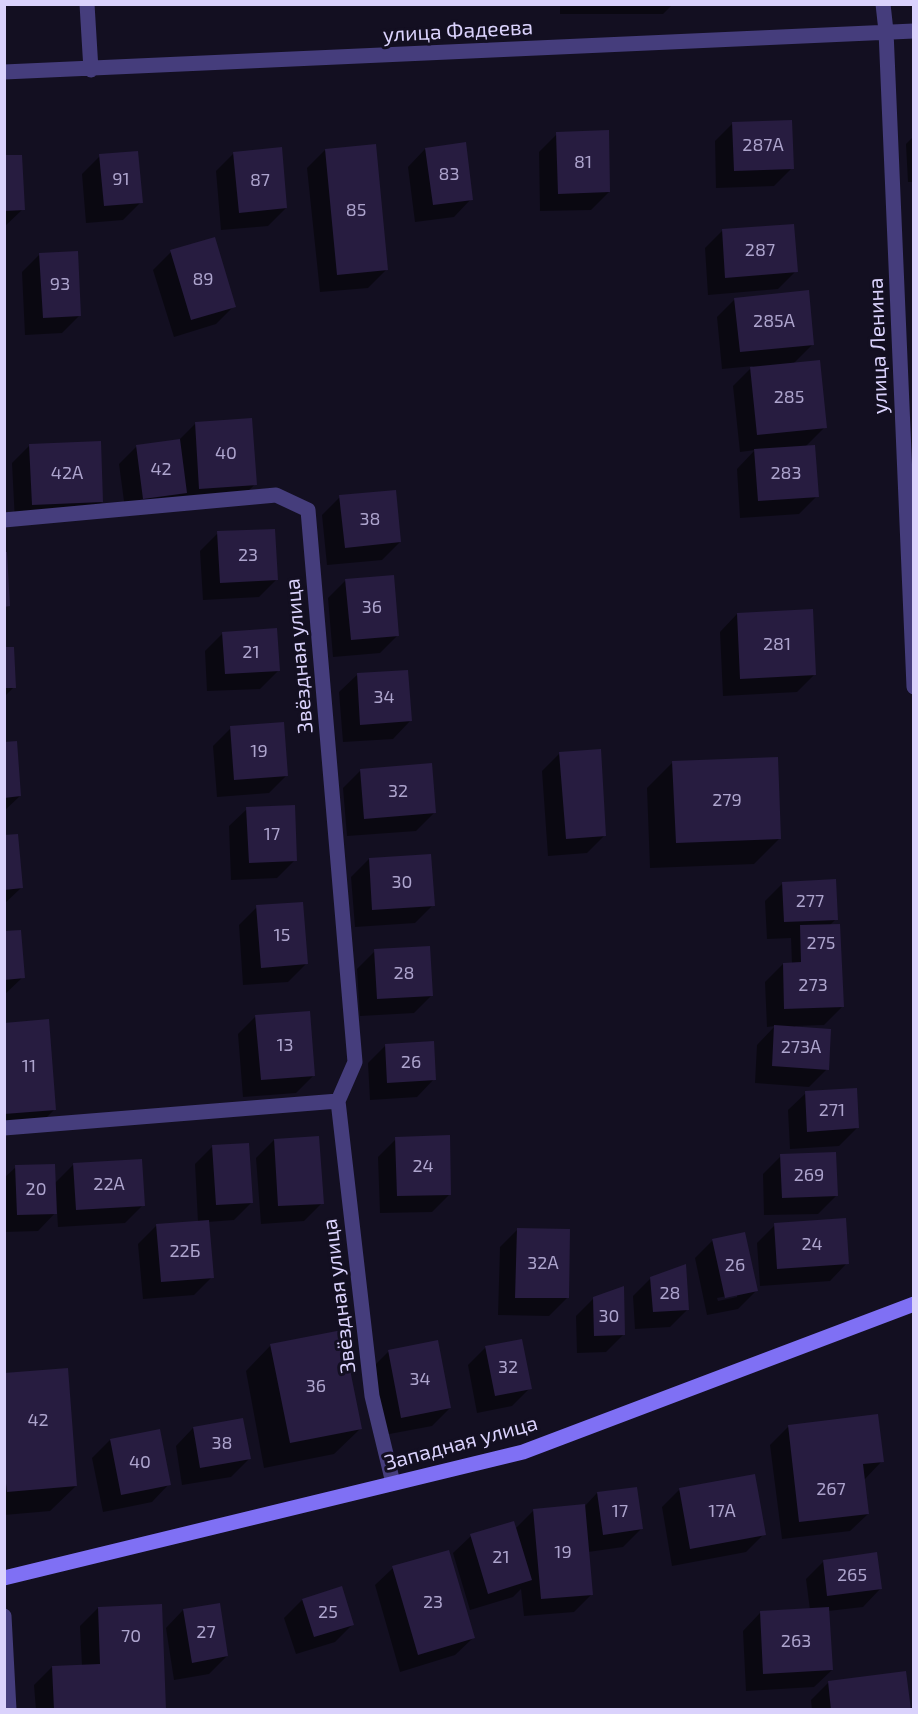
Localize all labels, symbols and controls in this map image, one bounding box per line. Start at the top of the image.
street label: улица Фадеева [382,14,534,48]
house number: 287А [742,134,784,156]
house number: 81 [574,151,592,173]
house number: 83 [439,163,459,185]
house number: 91 [112,168,130,190]
house number: 87 [250,169,270,191]
house number: 85 [346,199,366,221]
house number: 287 [745,239,775,261]
house number: 89 [192,268,214,290]
house number: 93 [50,273,70,295]
street label: улица Ленина [863,277,893,415]
house number: 285А [753,310,795,332]
house number: 285 [774,386,804,408]
house number: 40 [215,442,237,464]
house number: 42 [150,458,172,480]
house number: 42А [51,462,83,484]
house number: 283 [770,462,802,484]
house number: 38 [360,508,380,530]
house number: 23 [238,544,258,566]
street label: Звёздная улица [280,577,318,735]
house number: 36 [362,596,382,618]
house number: 281 [763,633,791,655]
house number: 21 [242,641,260,663]
house number: 34 [373,686,395,708]
house number: 19 [250,740,268,762]
house number: 32 [388,780,408,802]
house number: 279 [712,789,742,811]
house number: 17 [264,823,280,845]
house number: 30 [392,871,412,893]
house number: 277 [796,890,824,912]
house number: 15 [274,924,290,946]
house number: 275 [807,932,835,954]
house number: 28 [393,962,415,984]
house number: 273 [798,974,828,996]
house number: 13 [276,1034,294,1056]
house number: 273А [781,1036,821,1058]
house number: 26 [401,1051,421,1073]
house number: 11 [22,1055,36,1077]
house number: 271 [819,1099,845,1121]
house number: 24 [412,1155,434,1177]
house number: 269 [794,1164,824,1186]
house number: 22А [93,1173,125,1195]
house number: 20 [26,1178,46,1200]
street label: Звёздная улица [317,1217,361,1375]
house number: 24 [801,1233,823,1255]
house number: 22Б [169,1240,201,1262]
house number: 32А [527,1252,559,1274]
house number: 26 [725,1254,745,1276]
house number: 28 [659,1282,681,1304]
house number: 30 [599,1305,619,1327]
house number: 32 [498,1356,518,1378]
house number: 34 [409,1368,431,1390]
house number: 36 [306,1375,326,1397]
house number: 42 [27,1409,49,1431]
street label: Западная улица [382,1410,540,1476]
house number: 38 [212,1432,232,1454]
house number: 40 [129,1451,151,1473]
house number: 267 [816,1478,846,1500]
house number: 17 [612,1500,628,1522]
house number: 17А [708,1500,736,1522]
house number: 19 [554,1541,572,1563]
house number: 21 [492,1546,510,1568]
house number: 265 [837,1564,867,1586]
house number: 23 [423,1591,443,1613]
house number: 25 [318,1601,338,1623]
house number: 27 [196,1621,216,1643]
house number: 70 [121,1625,141,1647]
house number: 263 [781,1630,811,1652]

